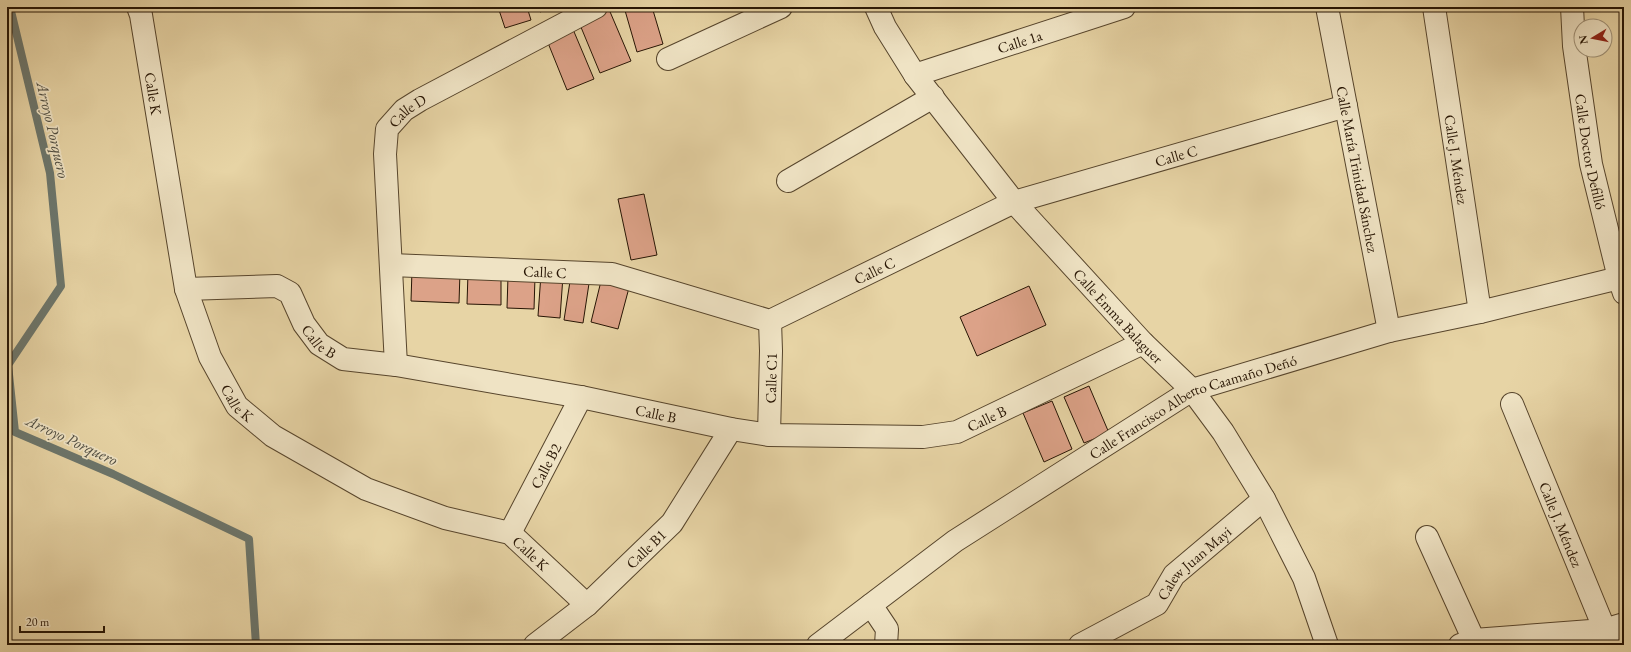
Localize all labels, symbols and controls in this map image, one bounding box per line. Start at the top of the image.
north arrow [1573,18,1613,58]
street label: Calle 1a [995,25,1044,57]
text: N [1575,34,1591,45]
street label: Calle K [141,71,167,117]
water label: Arroyo Porquero [31,79,74,181]
street label: Calle María Trinidad Sánchez [1333,84,1383,254]
street label: Calle D [384,89,430,131]
street label: Calle Doctor Defilló [1571,92,1611,211]
street label: Calle J. Méndez [1441,113,1473,206]
street label: Calle C [1152,140,1199,170]
street label: Calle C [851,252,898,288]
street label: Calle C [523,261,567,282]
street label: Calle Emma Balaguer [1070,264,1168,367]
street label: Calle B [298,320,340,362]
street label: Calle Francisco Alberto Caamaño Deñó [1085,350,1299,463]
street label: Calle C1 [760,352,780,404]
street label: Calle K [217,381,258,426]
street label: Calle B [634,399,679,427]
street label: Calle B [964,400,1009,435]
water label: Arroyo Porquero [22,409,121,471]
street label: Calle B2 [525,439,565,492]
street label: Calle J. Méndez [1535,479,1587,570]
street label: Calew Juan Mayi [1152,521,1235,603]
street label: Calle B1 [621,525,670,572]
street label: Calle K [509,531,554,575]
scale bar [20,608,104,634]
text: 20 m [26,614,50,630]

